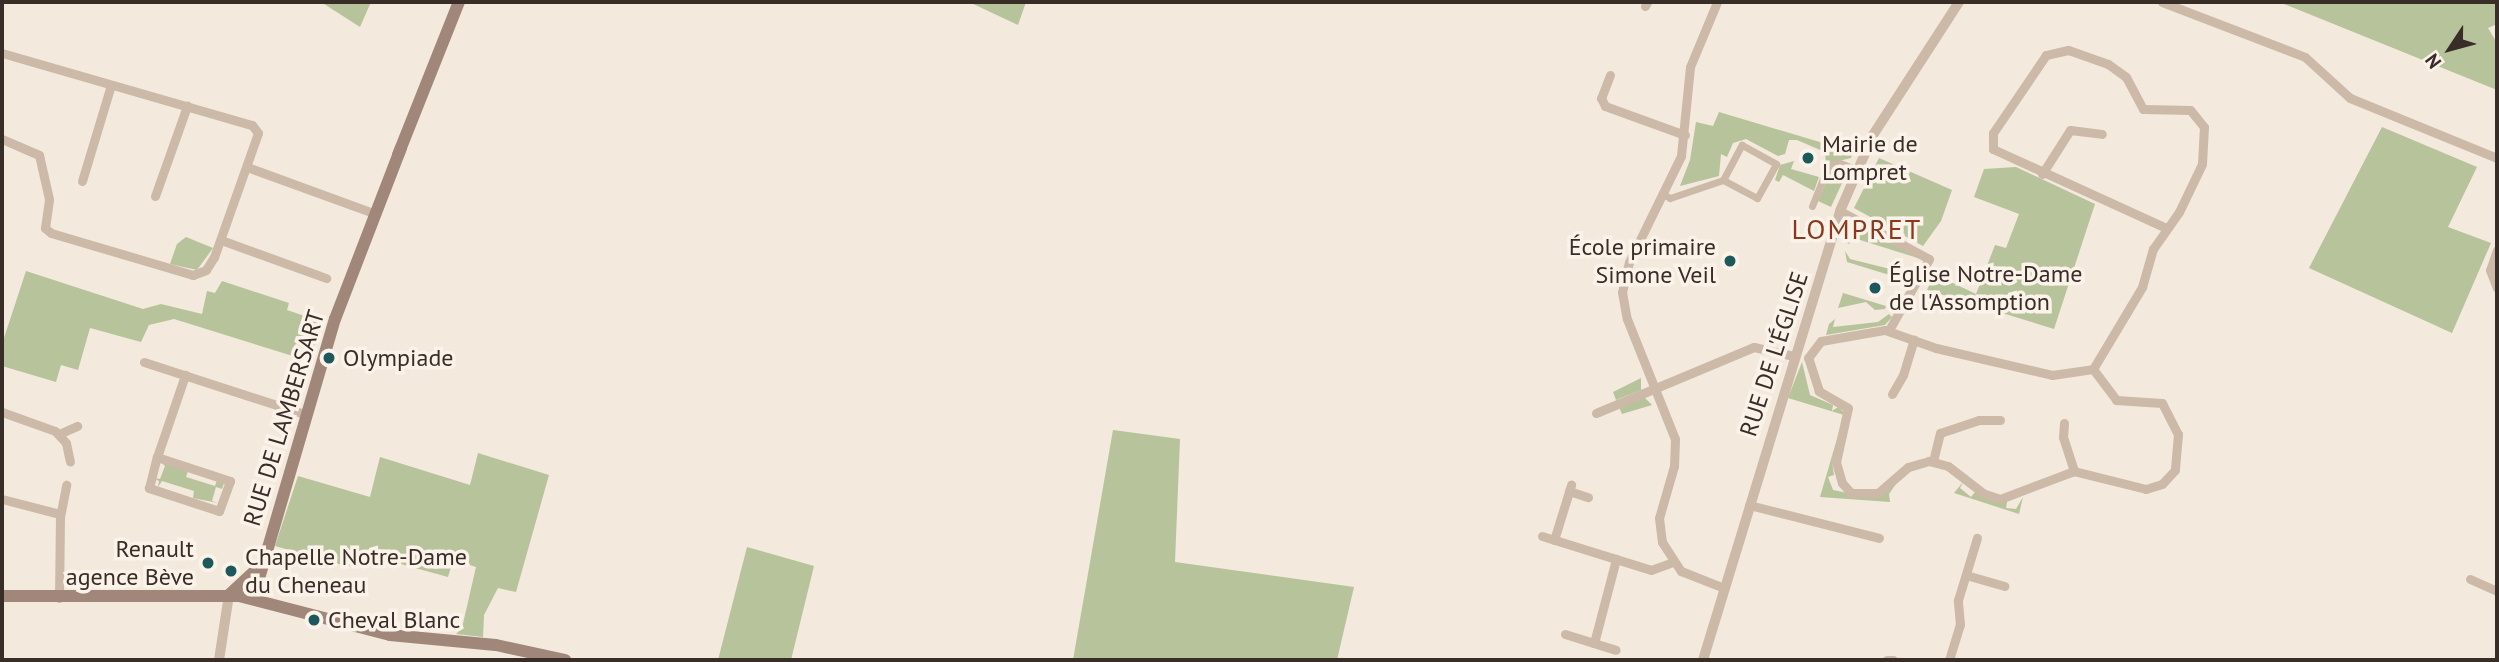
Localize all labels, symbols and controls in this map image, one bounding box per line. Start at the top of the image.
north arrow [2415,14,2485,84]
text: N [2420,49,2446,73]
place label: Mairie de Lompret [1822,130,1918,186]
marker: Mairie de Lompret [1800,150,1816,166]
district label: LOMPRET [1792,212,1922,246]
place label: École primaire Simone Veil [1569,233,1716,289]
marker: École primaire Simone Veil [1722,253,1738,269]
place label: Église Notre-Dame de l'Assomption [1889,260,2082,316]
street label: RUE DE L'ÉGLISE [1734,268,1814,440]
marker: Église Notre-Dame de l'Assomption [1867,280,1883,296]
street label: RUE DE LAMBERSART [238,307,330,529]
place label: Olympiade [343,344,454,372]
marker: Olympiade [321,350,337,366]
place label: Renault agence Bève [66,535,194,591]
place label: Chapelle Notre-Dame du Cheneau [245,543,467,599]
marker: Renault agence Bève [200,555,216,571]
marker: Chapelle Notre-Dame du Cheneau [223,563,239,579]
place label: Cheval Blanc [328,606,460,634]
marker: Cheval Blanc [306,612,322,628]

